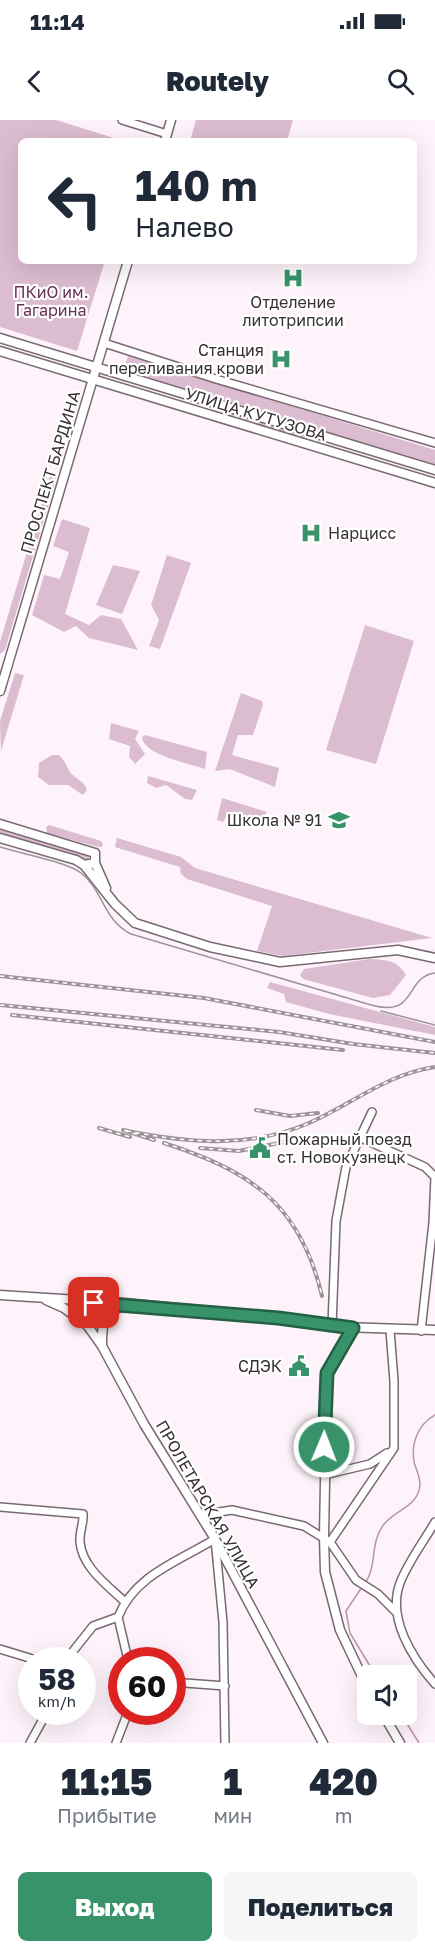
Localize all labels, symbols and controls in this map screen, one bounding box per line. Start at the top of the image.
text: 11:14 [30,8,85,35]
icon: back [18,65,51,98]
text: Routely [166,65,269,97]
icon: search [384,65,417,98]
text: 140 m [135,160,257,210]
icon: left [36,162,114,240]
text: Налево [135,211,234,243]
hospital icon: Отделение литотрипсии [281,266,305,290]
park label: ПКиО им. Гагарина [14,282,88,320]
place label: Отделение литотрипсии [242,292,344,330]
place label: Станция переливания крови [109,340,264,378]
hospital icon: Станция переливания крови [269,347,293,371]
street label: УЛИЦА КУТУЗОВА [183,383,329,445]
street label: ПРОСПЕКТ БАРДИНА [16,388,84,556]
hospital icon: Нарцисс [299,521,323,545]
place label: Нарцисс [328,523,396,543]
school or university icon: Школа № 91 [327,808,351,832]
place label: Школа № 91 [227,810,322,830]
place label: Пожарный поезд ст. Новокузнецк [277,1129,412,1167]
public building icon: Пожарный поезд ст. Новокузнецк [248,1136,272,1160]
pin [68,1277,119,1328]
icon: arrive [77,1286,110,1319]
public building icon: СДЭК [287,1354,311,1378]
place label: СДЭК [238,1356,282,1376]
position arrow [292,1415,356,1479]
street label: ПРОЛЕТАРСКАЯ УЛИЦА [152,1417,264,1592]
speed limit sign: 60 [108,1647,186,1725]
text: 58 [38,1661,76,1697]
map controls [357,1665,417,1725]
button: sound [357,1665,417,1725]
text: km/h [38,1692,76,1710]
text: 11:15 [61,1760,153,1803]
text: 1 [223,1760,242,1803]
text: 420 [309,1760,378,1803]
text: Прибытие [57,1803,157,1827]
text: мин [213,1803,252,1827]
text: m [335,1803,352,1827]
button: Выход [18,1872,212,1941]
button: Поделиться [224,1872,417,1941]

